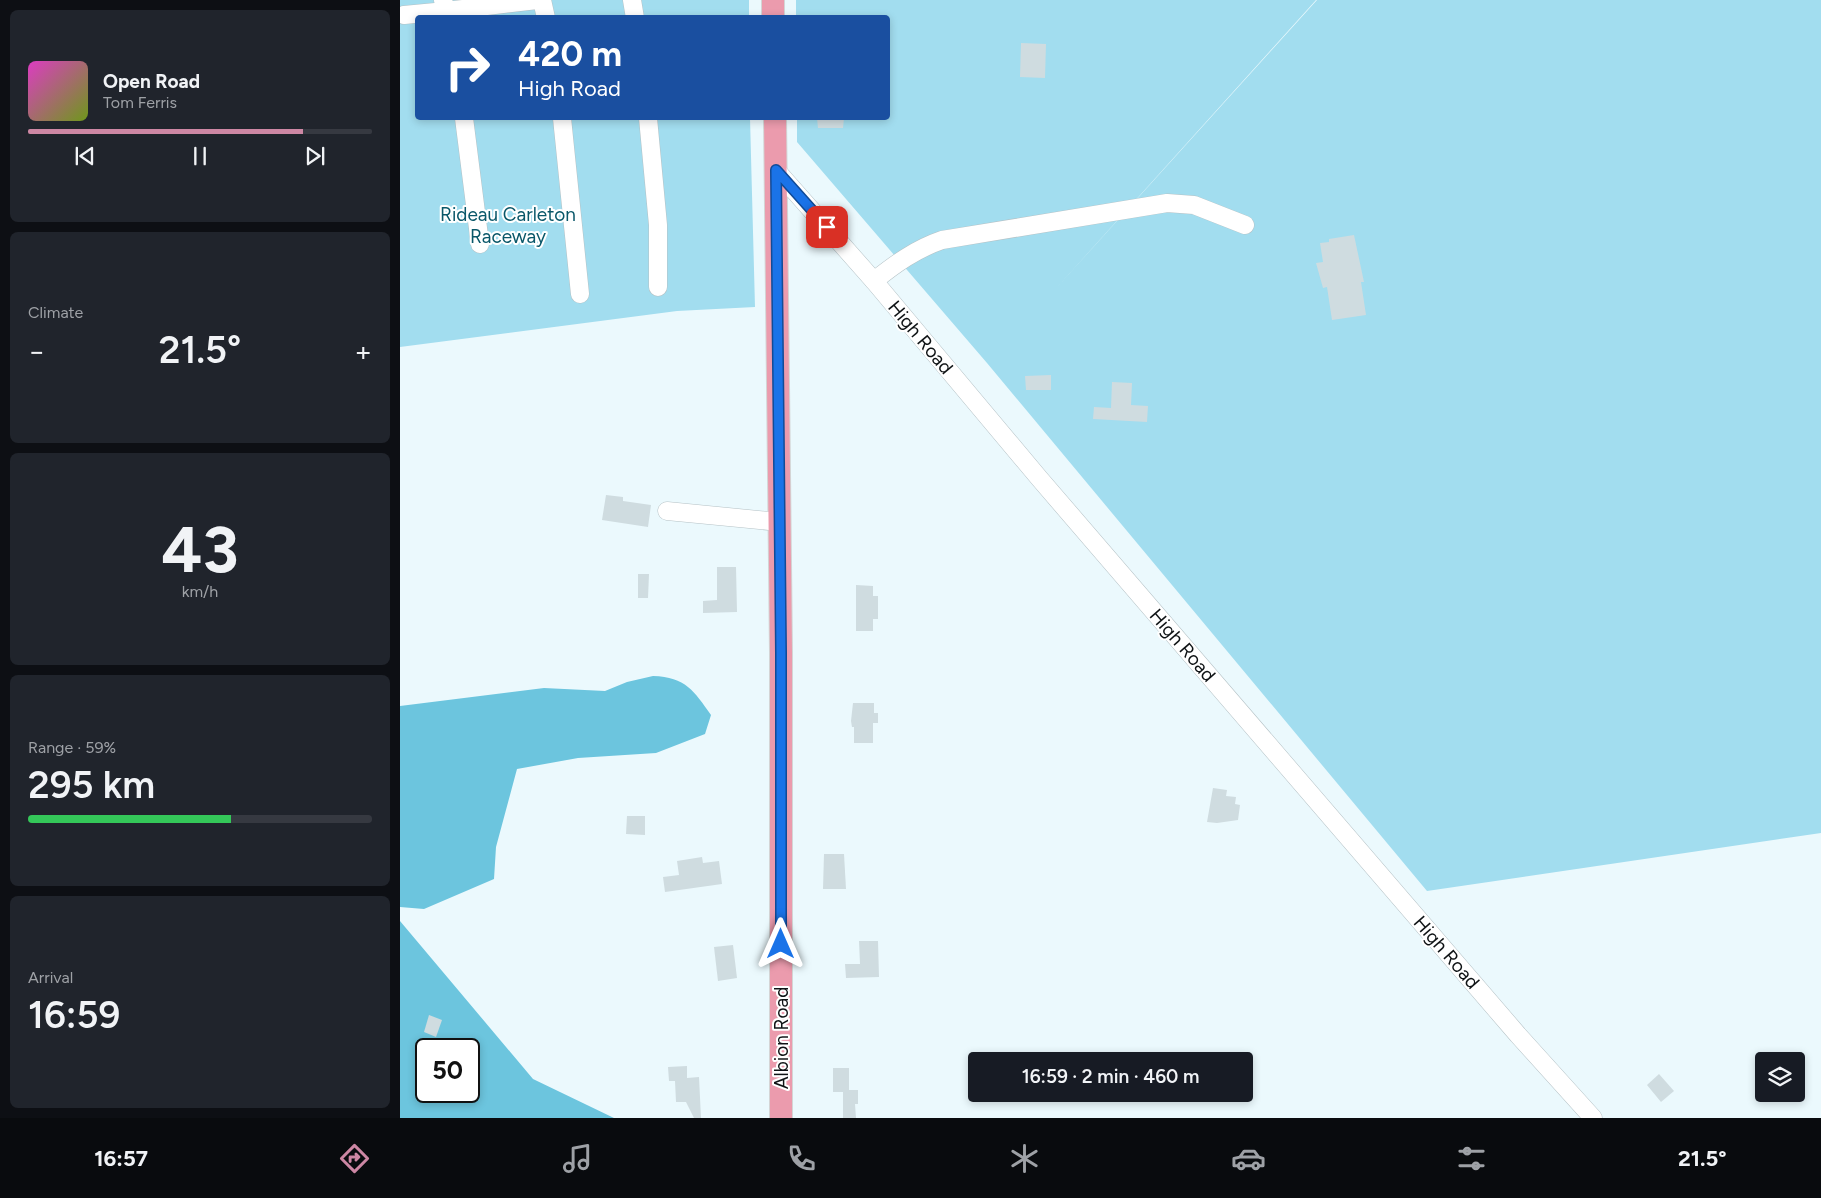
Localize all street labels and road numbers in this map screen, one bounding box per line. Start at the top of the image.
street label: High Road [883,296,958,379]
street label: High Road [1145,604,1220,686]
street label: High Road [1409,911,1484,993]
street label: Albion Road [770,987,793,1089]

